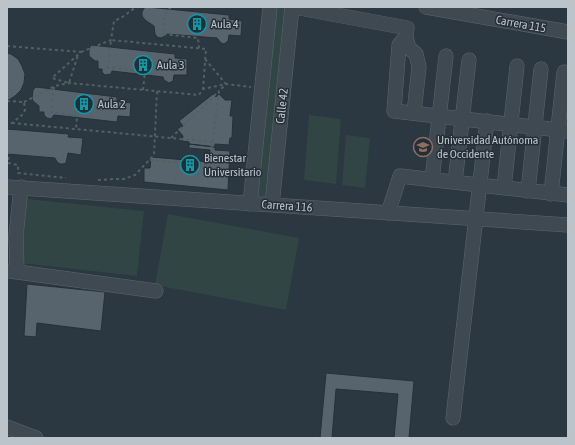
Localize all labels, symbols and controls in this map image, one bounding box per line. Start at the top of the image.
building icon: Aula 4 [186,13,208,35]
street label: Carrera 115 [495,13,547,35]
place label: Aula 4 [211,17,239,31]
building icon: Aula 3 [132,54,154,76]
place label: Aula 3 [157,58,185,72]
street label: Calle 42 [273,88,291,124]
building icon: Aula 2 [73,93,95,115]
place label: Aula 2 [98,97,126,111]
place label: Universidad Autónoma de Occidente [437,133,538,161]
school or university icon: Universidad Autónoma de Occidente [412,136,434,158]
place label: Bienestar Universitario [204,151,262,179]
building icon: Bienestar Universitario [179,154,201,176]
street label: Carrera 116 [261,197,313,215]

